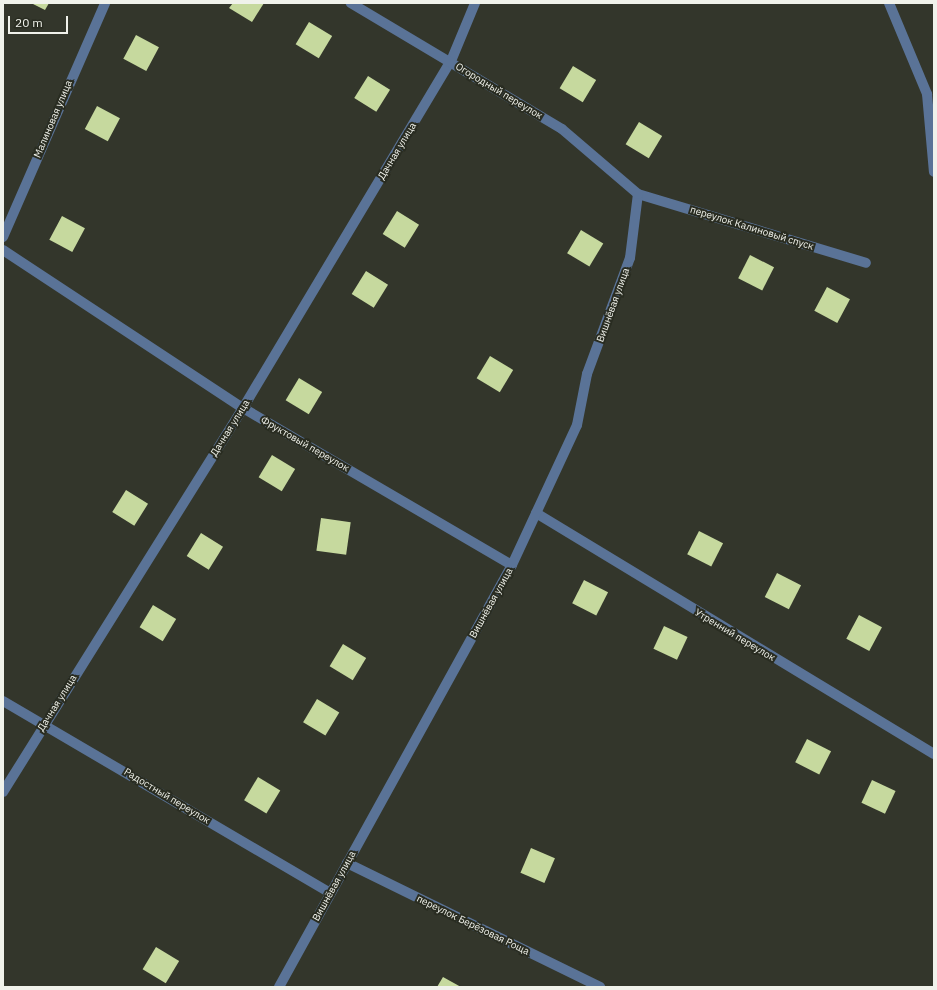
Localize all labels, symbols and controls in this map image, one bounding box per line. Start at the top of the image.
scale bar [10,8,70,34]
text: 20 m [15,15,43,30]
street label: Огородный переулок [453,60,545,122]
street label: Малиновая улица [31,79,75,159]
street label: Дачная улица [375,120,419,182]
street label: переулок Калиновый спуск [689,203,815,253]
street label: Вишнёвая улица [594,266,632,344]
street label: Дачная улица [208,397,252,459]
street label: Фруктовый переулок [259,414,351,474]
street label: Вишнёвая улица [467,566,515,640]
street label: Утренний переулок [693,606,777,664]
street label: Дачная улица [35,672,79,734]
street label: Радостный переулок [122,766,212,826]
street label: Вишнёвая улица [310,849,358,923]
street label: переулок Берёзовая Роща [415,892,531,958]

